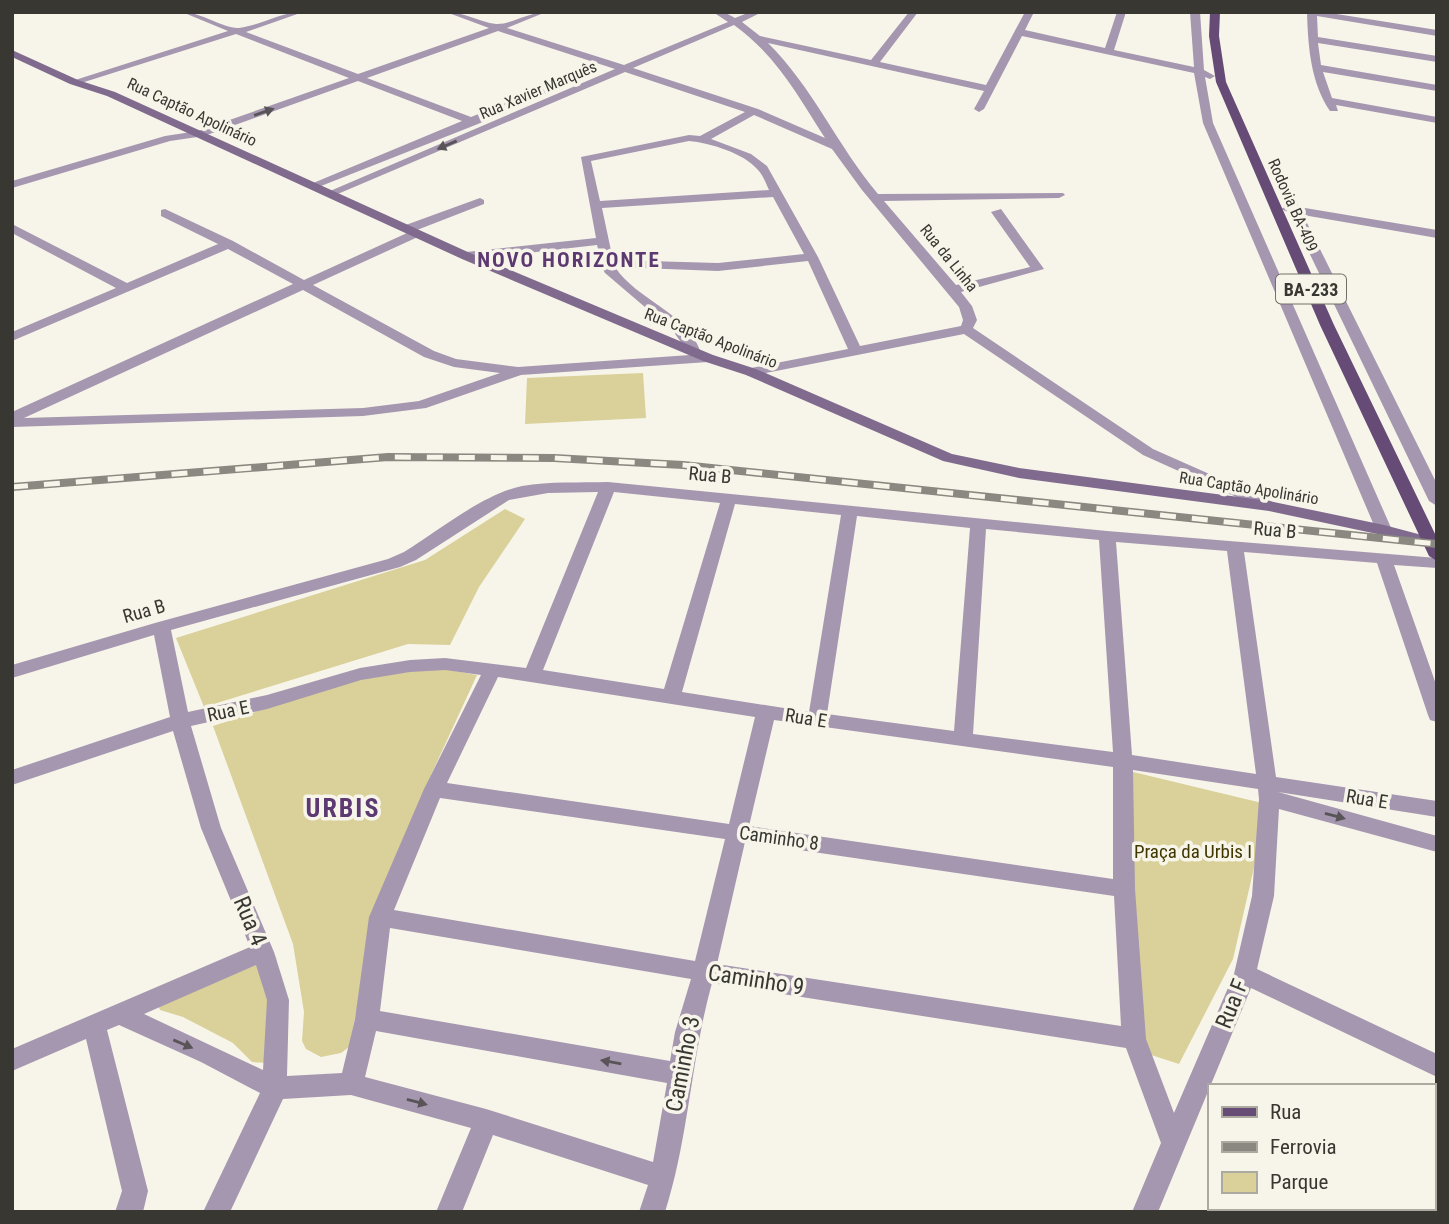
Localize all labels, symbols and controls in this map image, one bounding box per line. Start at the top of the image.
street label: Rua Xavier Marquês [477,57,599,123]
street label: Rua Captão Apolinário [124,74,260,150]
one-way arrow [254,106,275,117]
one-way arrow [437,140,458,151]
street label: Rodovia BA-409 [1264,156,1322,254]
street label: Rua da Linha [916,220,982,296]
district label: NOVO HORIZONTE [477,248,661,272]
road number: BA-233 [1276,274,1346,304]
street label: Rua Captão Apolinário [642,304,780,372]
street label: Rua B [688,462,732,488]
street label: Rua Captão Apolinário [1178,468,1320,508]
street label: Rua B [1253,517,1297,543]
street label: Rua B [120,594,168,628]
street label: Rua E [205,695,251,727]
street label: Rua E [783,703,829,733]
street label: Rua E [1344,784,1390,814]
district label: URBIS [306,793,380,823]
one-way arrow [1324,811,1346,822]
street label: Caminho 8 [738,821,820,855]
park label: Praça da Urbis I [1134,840,1252,863]
street label: Rua 4 [228,892,272,950]
street label: Caminho 9 [706,959,806,1001]
street label: Rua F [1210,975,1254,1033]
street label: Caminho 3 [660,1014,706,1114]
one-way arrow [173,1038,193,1050]
one-way arrow [600,1056,622,1067]
legend [1208,1084,1435,1210]
one-way arrow [406,1097,428,1108]
text: Rua [1270,1100,1301,1124]
text: Ferrovia [1270,1135,1337,1159]
text: Parque [1270,1170,1328,1194]

